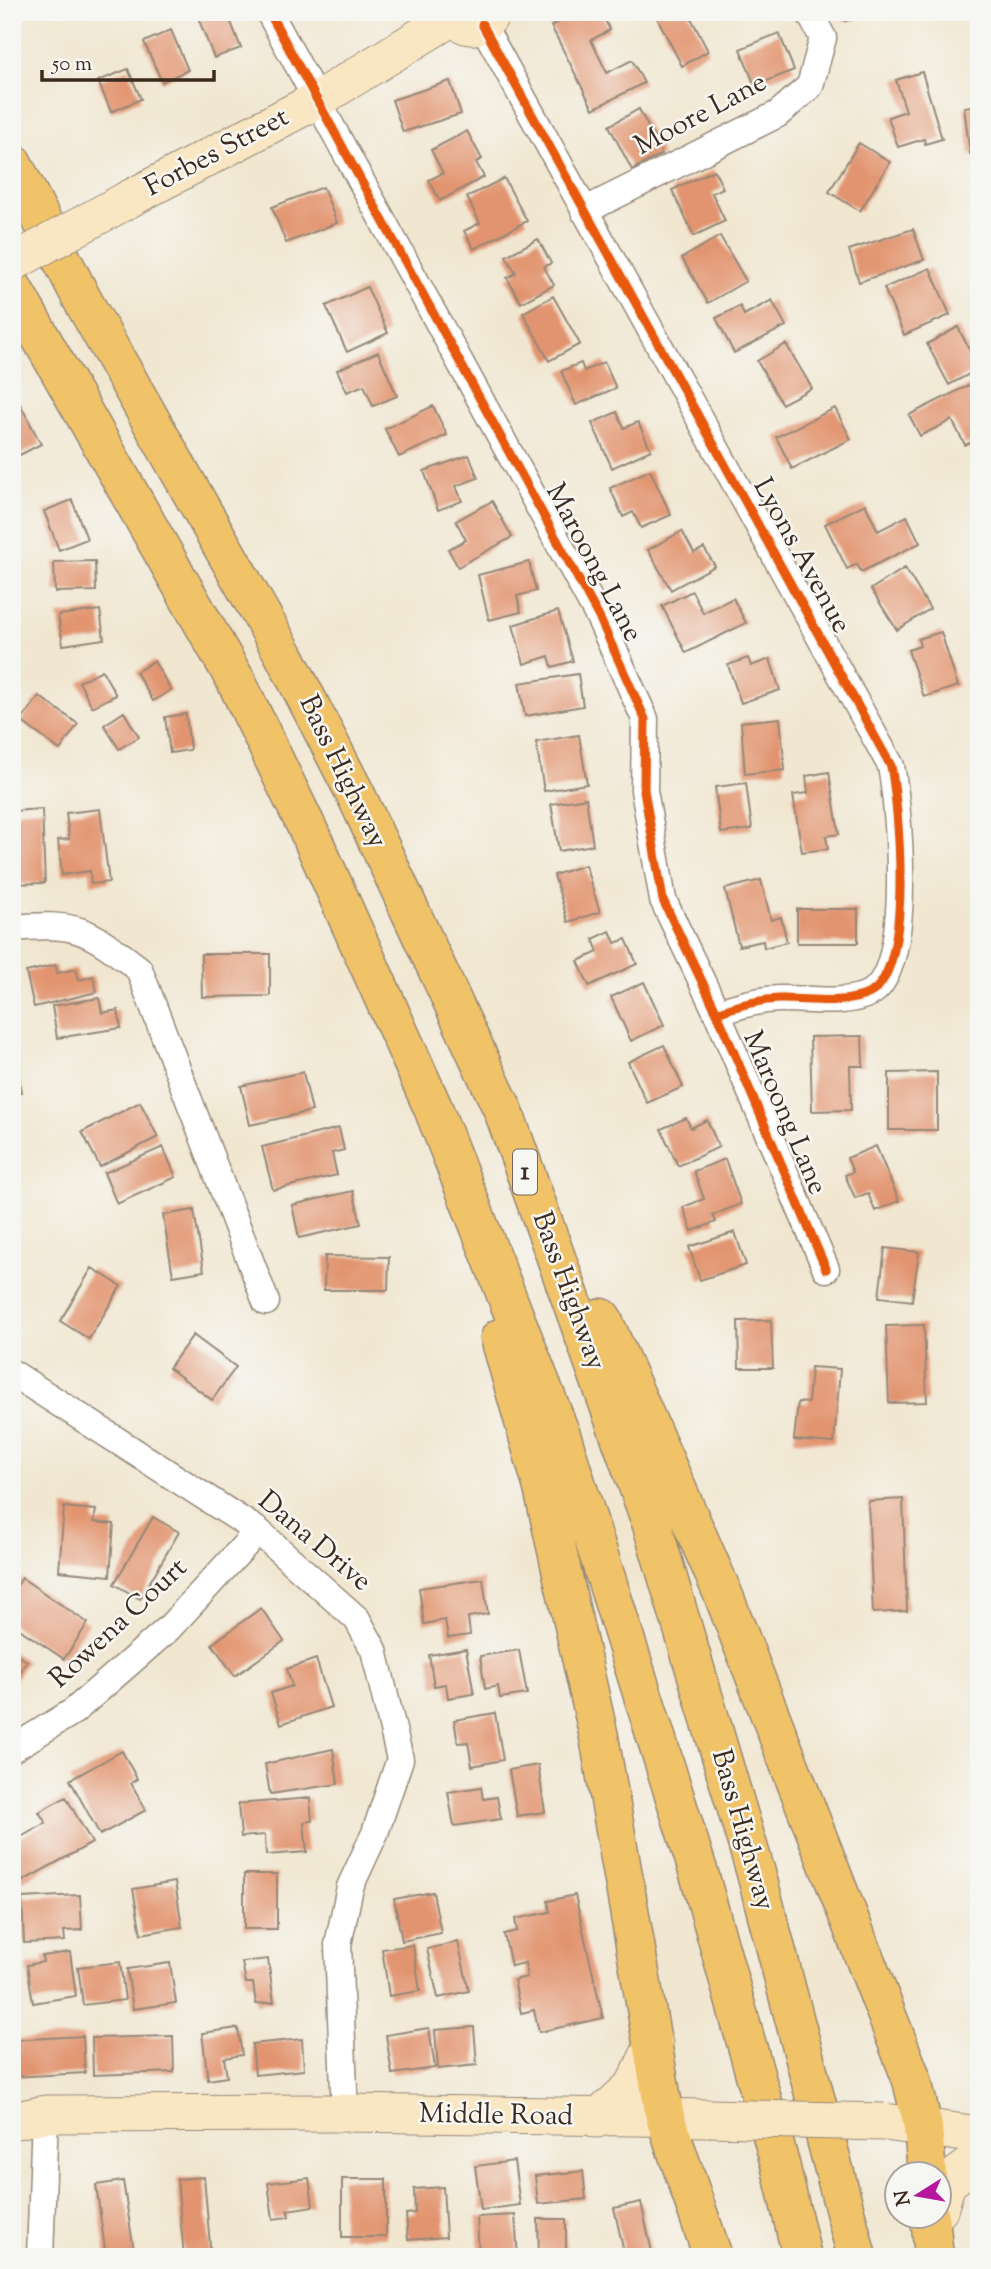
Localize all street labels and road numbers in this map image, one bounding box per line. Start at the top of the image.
street label: Moore Lane [628,63,774,167]
street label: Forbes Street [138,98,297,208]
street label: Lyons Avenue [742,471,860,641]
street label: Maroong Lane [534,477,652,649]
street label: Bass Highway [288,689,396,855]
street label: Maroong Lane [732,1025,836,1201]
road number: 1 [513,1149,537,1194]
street label: Bass Highway [521,1206,615,1376]
street label: Dana Drive [248,1482,380,1602]
street label: Rowena Court [41,1549,197,1699]
street label: Bass Highway [700,1745,784,1915]
street label: Middle Road [418,2095,574,2137]

